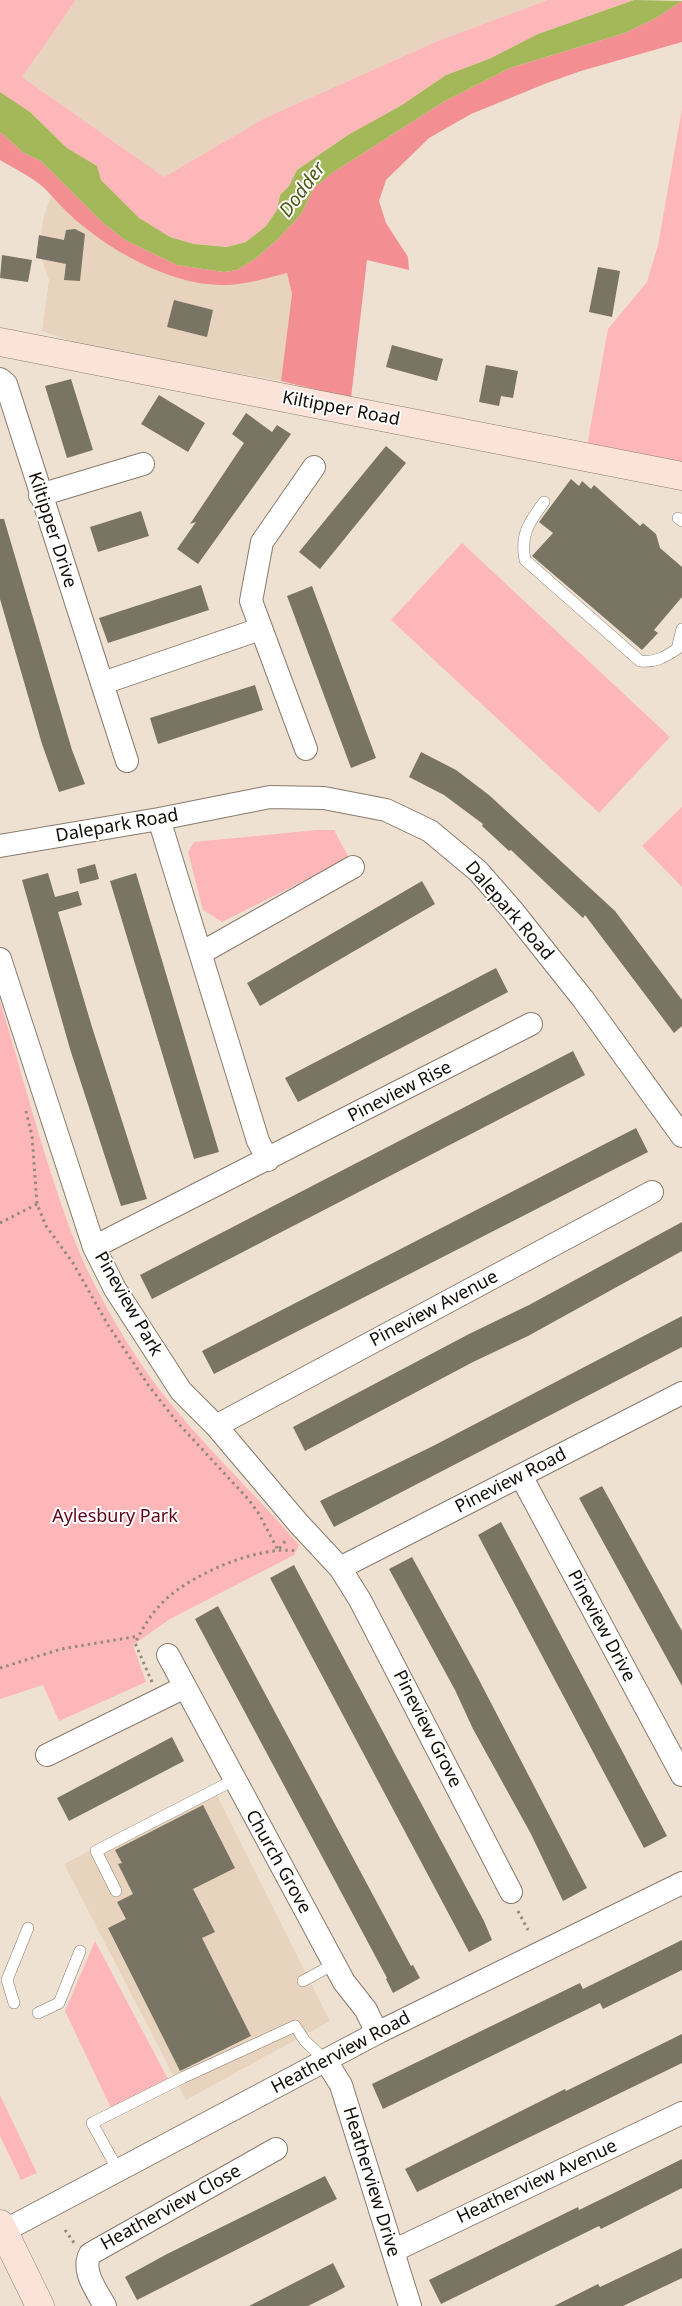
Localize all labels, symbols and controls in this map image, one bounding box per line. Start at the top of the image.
water label: Dodder [275,158,331,222]
street label: Kiltipper Road [280,387,402,431]
street label: Kiltipper Drive [23,469,81,591]
street label: Dalepark Road [54,805,180,847]
street label: Dalepark Road [460,857,558,965]
street label: Pineview Rise [345,1057,455,1127]
street label: Pineview Park [89,1248,167,1360]
street label: Pineview Avenue [366,1266,502,1352]
street label: Pineview Road [452,1444,570,1518]
park label: Aylesbury Park [52,1506,178,1528]
street label: Pineview Drive [563,1566,639,1686]
street label: Pineview Grove [388,1667,466,1791]
street label: Church Grove [241,1806,315,1918]
street label: Heatherview Road [268,2007,414,2099]
street label: Heatherview Drive [338,2104,404,2260]
street label: Heatherview Avenue [453,2135,621,2229]
street label: Heatherview Close [97,2161,245,2255]

